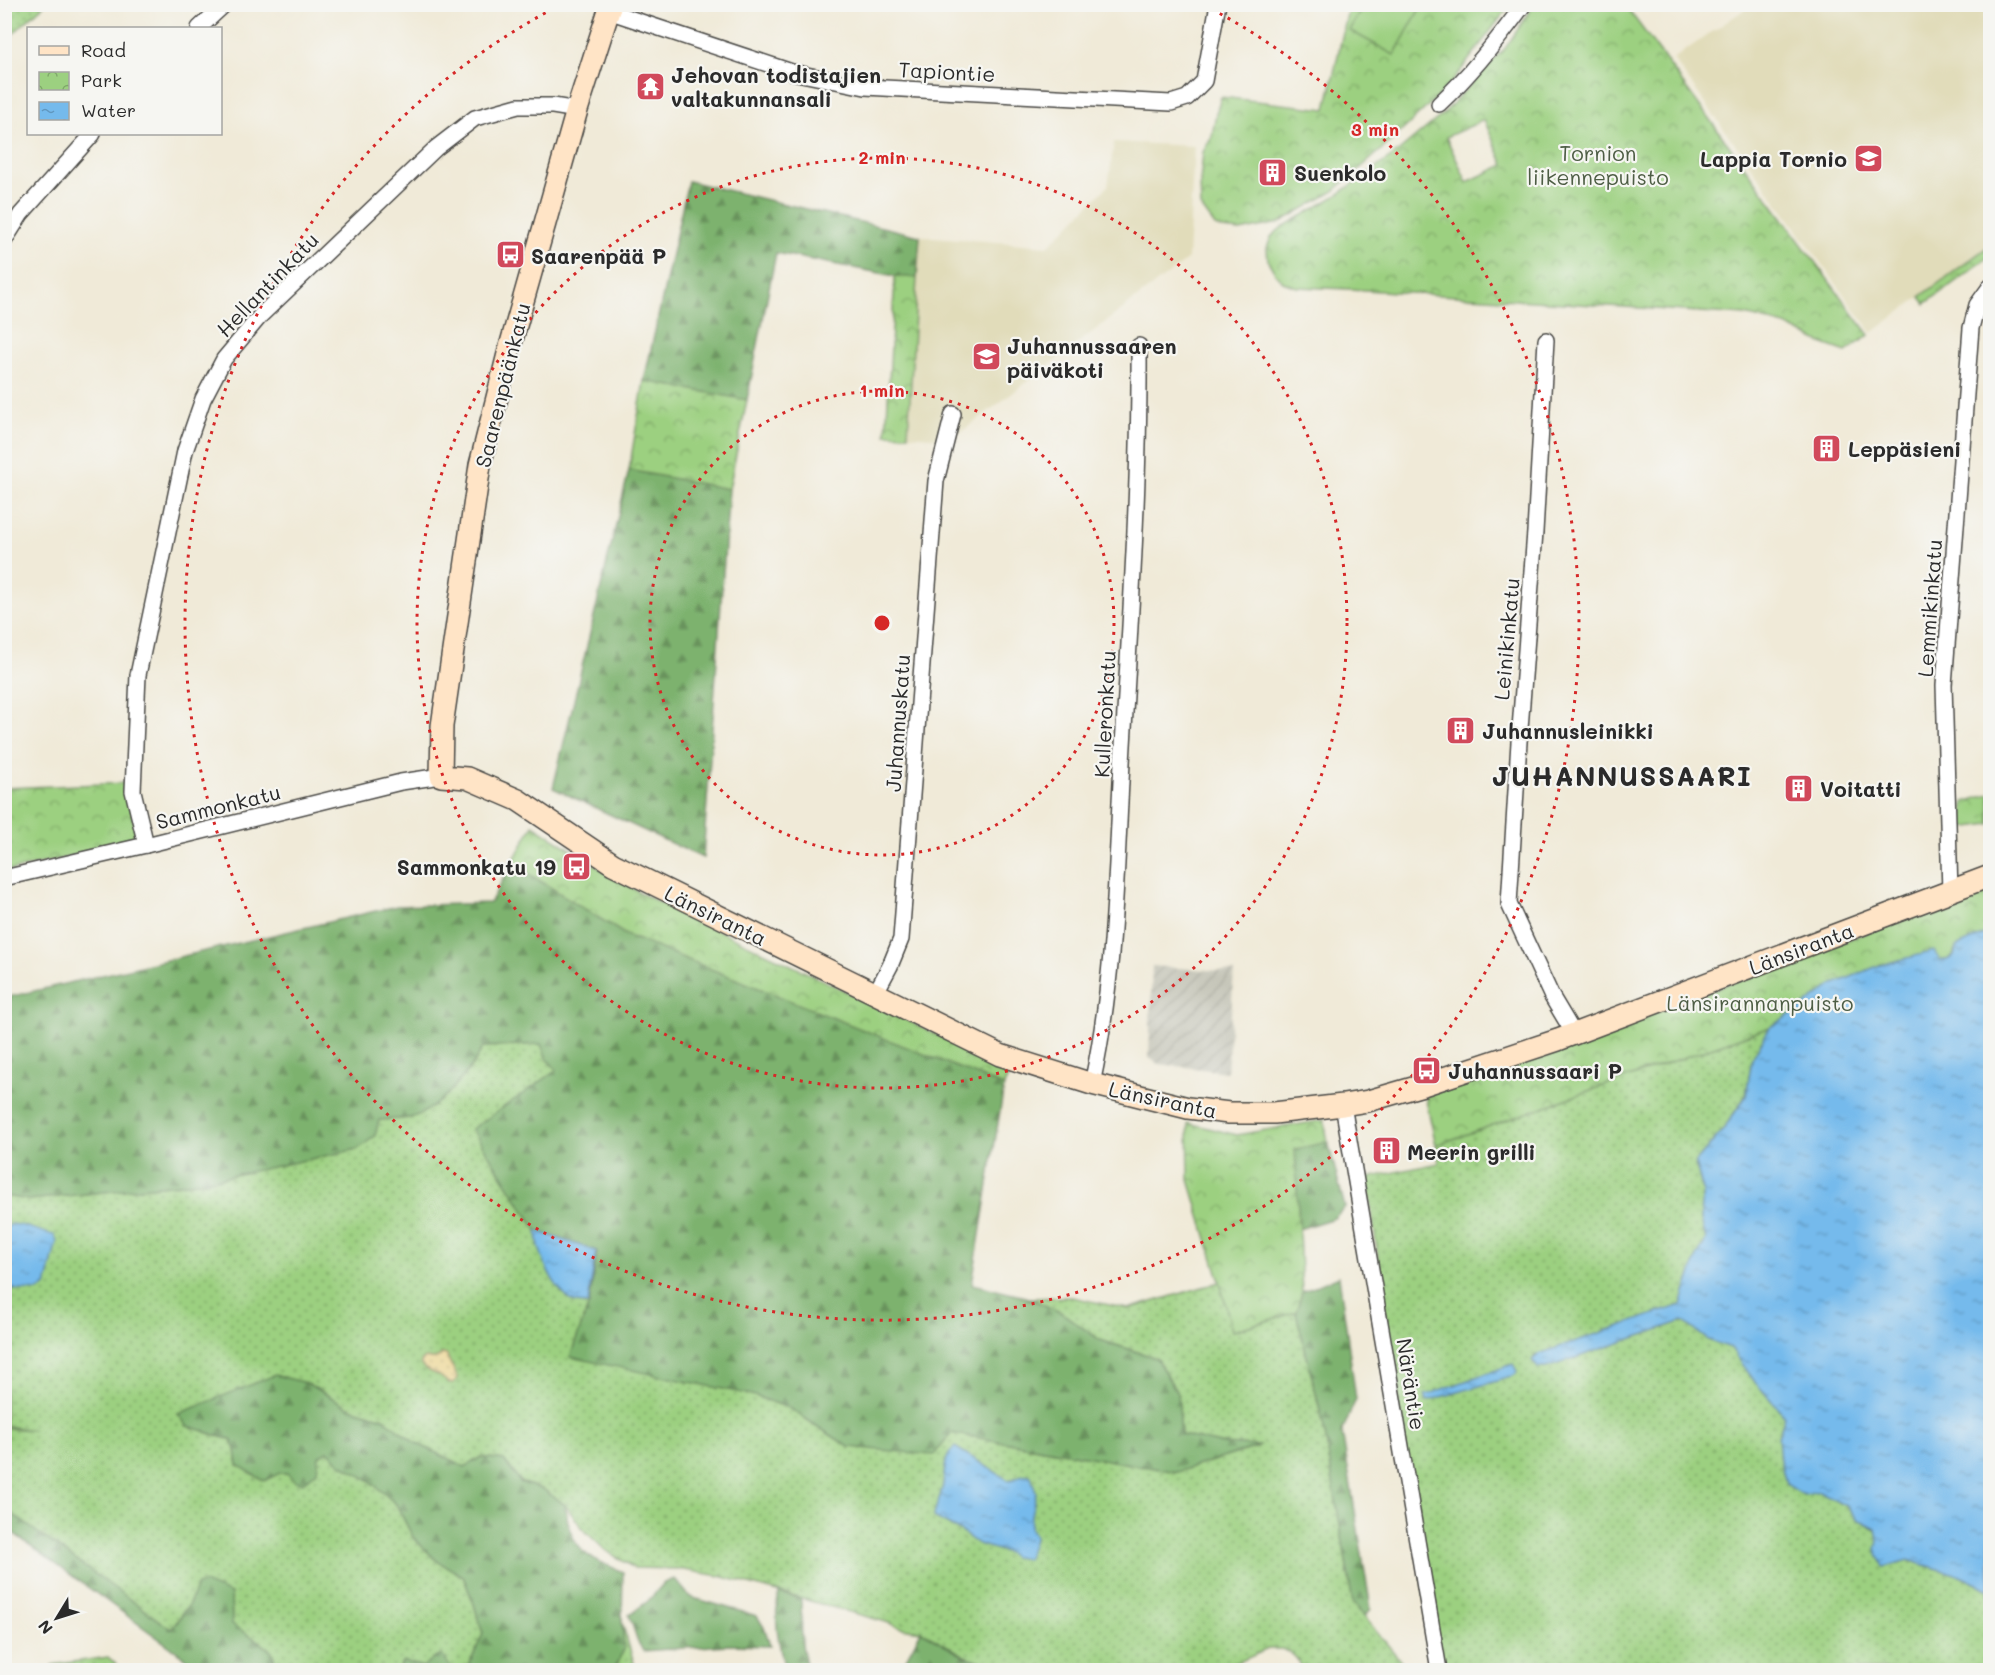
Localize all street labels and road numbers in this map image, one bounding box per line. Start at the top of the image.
street label: Tapiontie [898,55,996,87]
street label: Hellantinkatu [210,226,324,342]
street label: Saarenpäänkatu [468,300,536,470]
street label: Lemmikinkatu [1911,538,1947,678]
street label: Leinikinkatu [1487,577,1525,701]
street label: Kulleronkatu [1087,650,1121,778]
street label: Juhannuskatu [879,653,915,793]
street label: Sammonkatu [153,777,283,835]
street label: Länsiranta [661,879,771,951]
street label: Länsiranta [1745,916,1857,980]
street label: Länsiranta [1106,1074,1220,1124]
street label: Näräntie [1391,1336,1433,1432]

